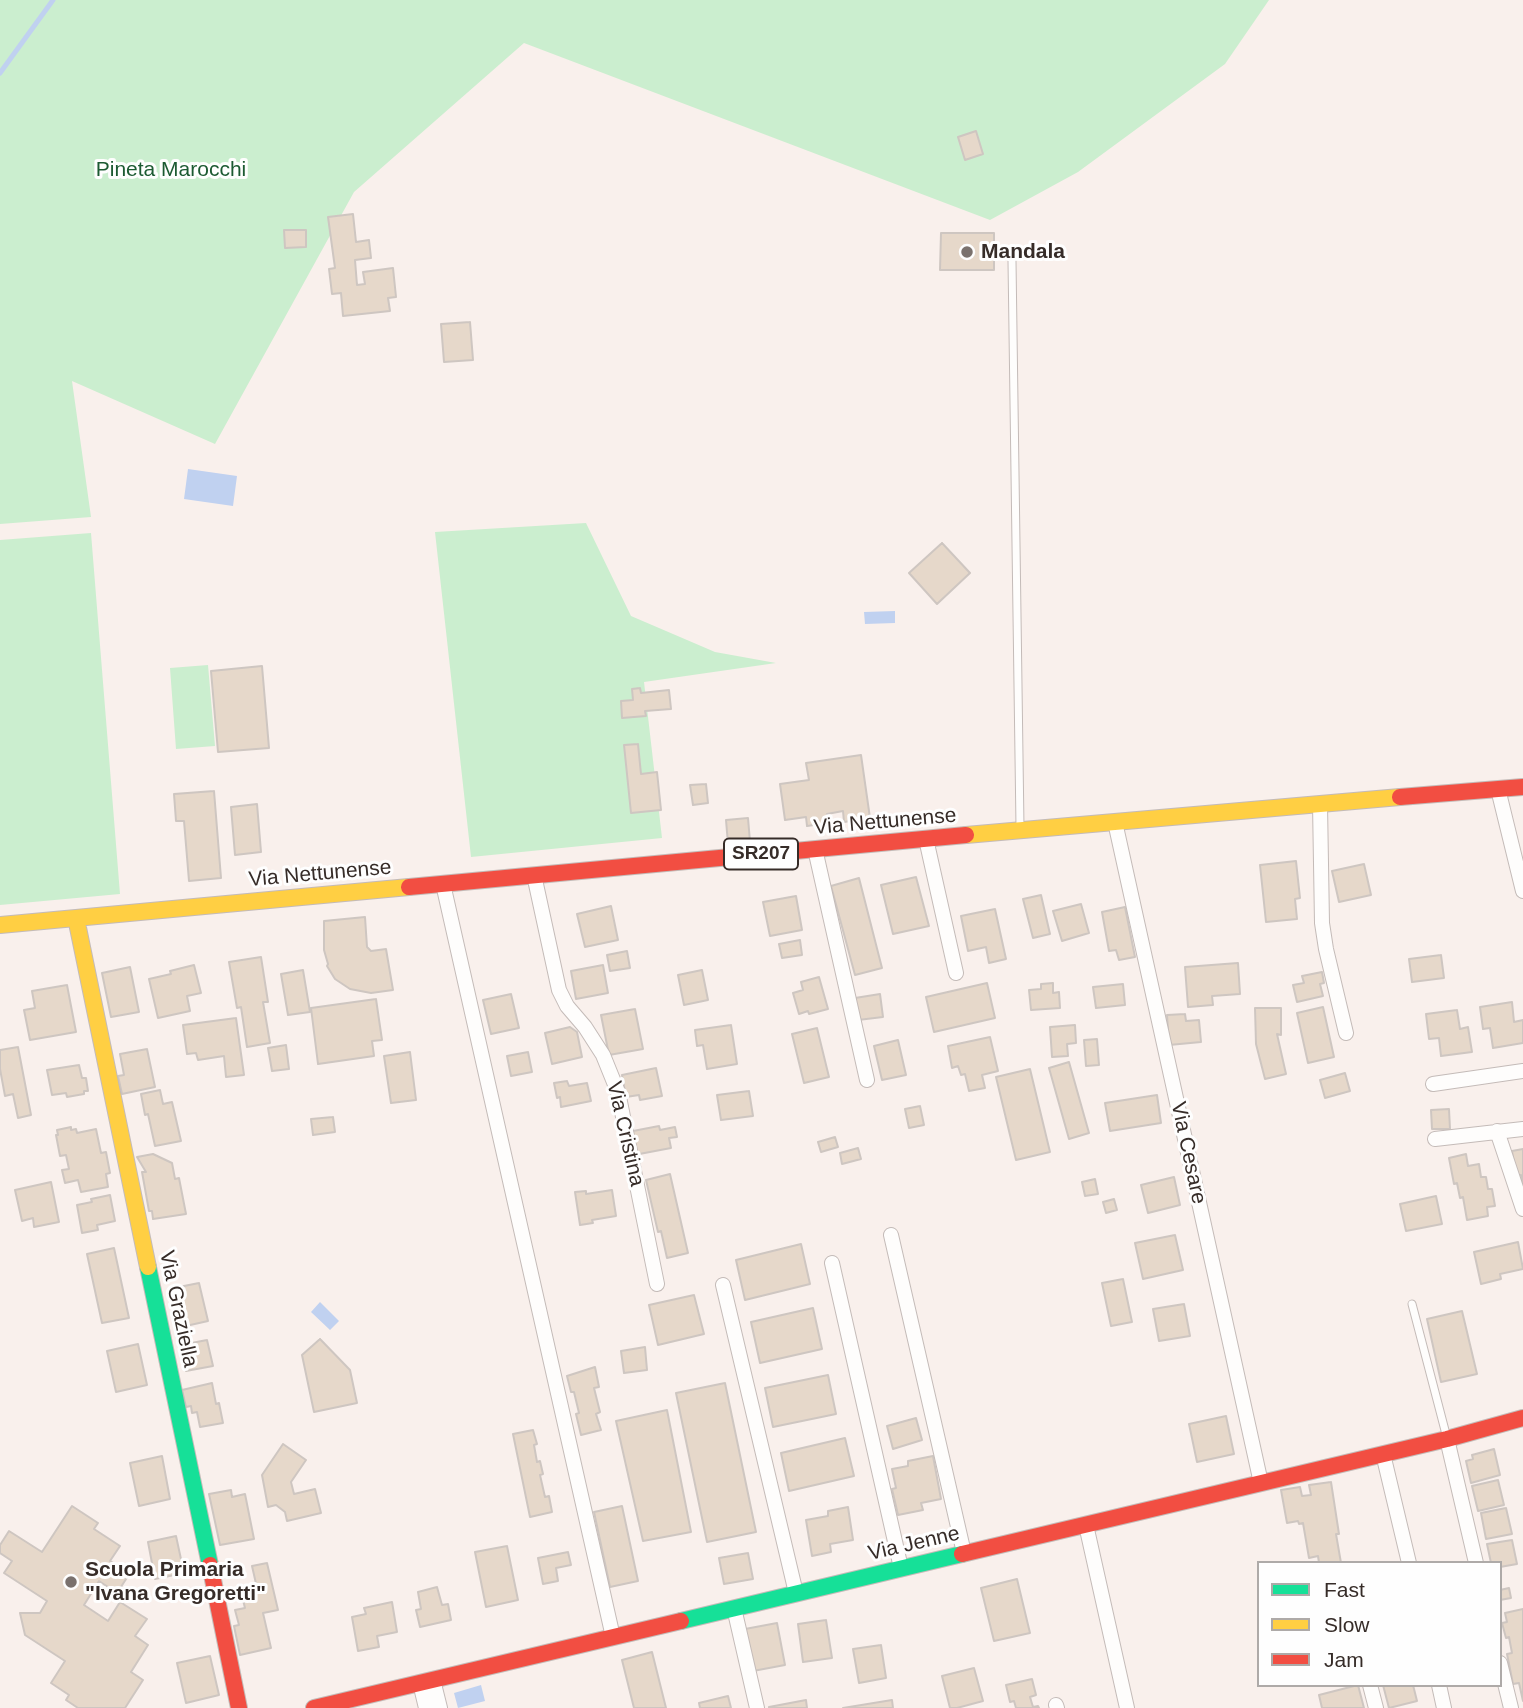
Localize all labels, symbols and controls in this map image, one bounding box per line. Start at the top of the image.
park label: Pineta Marocchi [96,157,246,183]
place label: Mandala [981,239,1065,265]
marker: Mandala [959,244,975,260]
street label: Via Nettunense [813,803,957,841]
road number: SR207 [724,838,798,870]
street label: Via Nettunense [248,855,392,893]
street label: Via Cristina [601,1079,649,1189]
street label: Via Cesare [1165,1100,1211,1206]
street label: Via Graziella [153,1248,203,1370]
street label: Via Jenne [866,1521,962,1567]
place label: Scuola Primaria "Ivana Gregoretti" [85,1557,266,1607]
legend [1257,1561,1502,1687]
marker: Scuola Primaria "Ivana Gregoretti" [63,1574,79,1590]
text: Fast [1324,1578,1365,1601]
text: Slow [1324,1613,1370,1636]
text: Jam [1324,1648,1364,1671]

